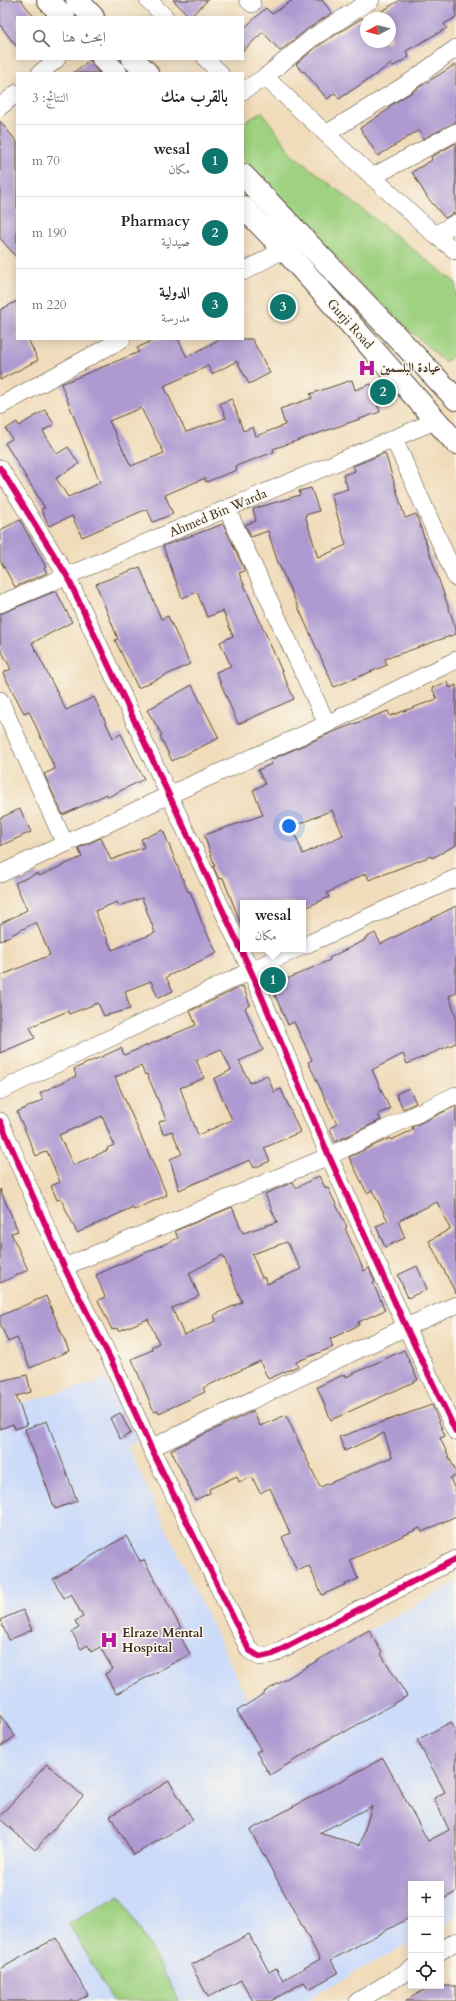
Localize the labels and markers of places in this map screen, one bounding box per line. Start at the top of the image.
pin: 3 [270,292,296,322]
hospital icon: عيادة البلسمين [357,358,377,378]
place label: عيادة البلسمين [380,359,441,377]
pin: 2 [370,377,396,407]
pin: 1 [260,965,286,995]
place label: Elraze Mental Hospital [122,1624,203,1657]
hospital icon: Elraze Mental Hospital [99,1630,119,1650]

